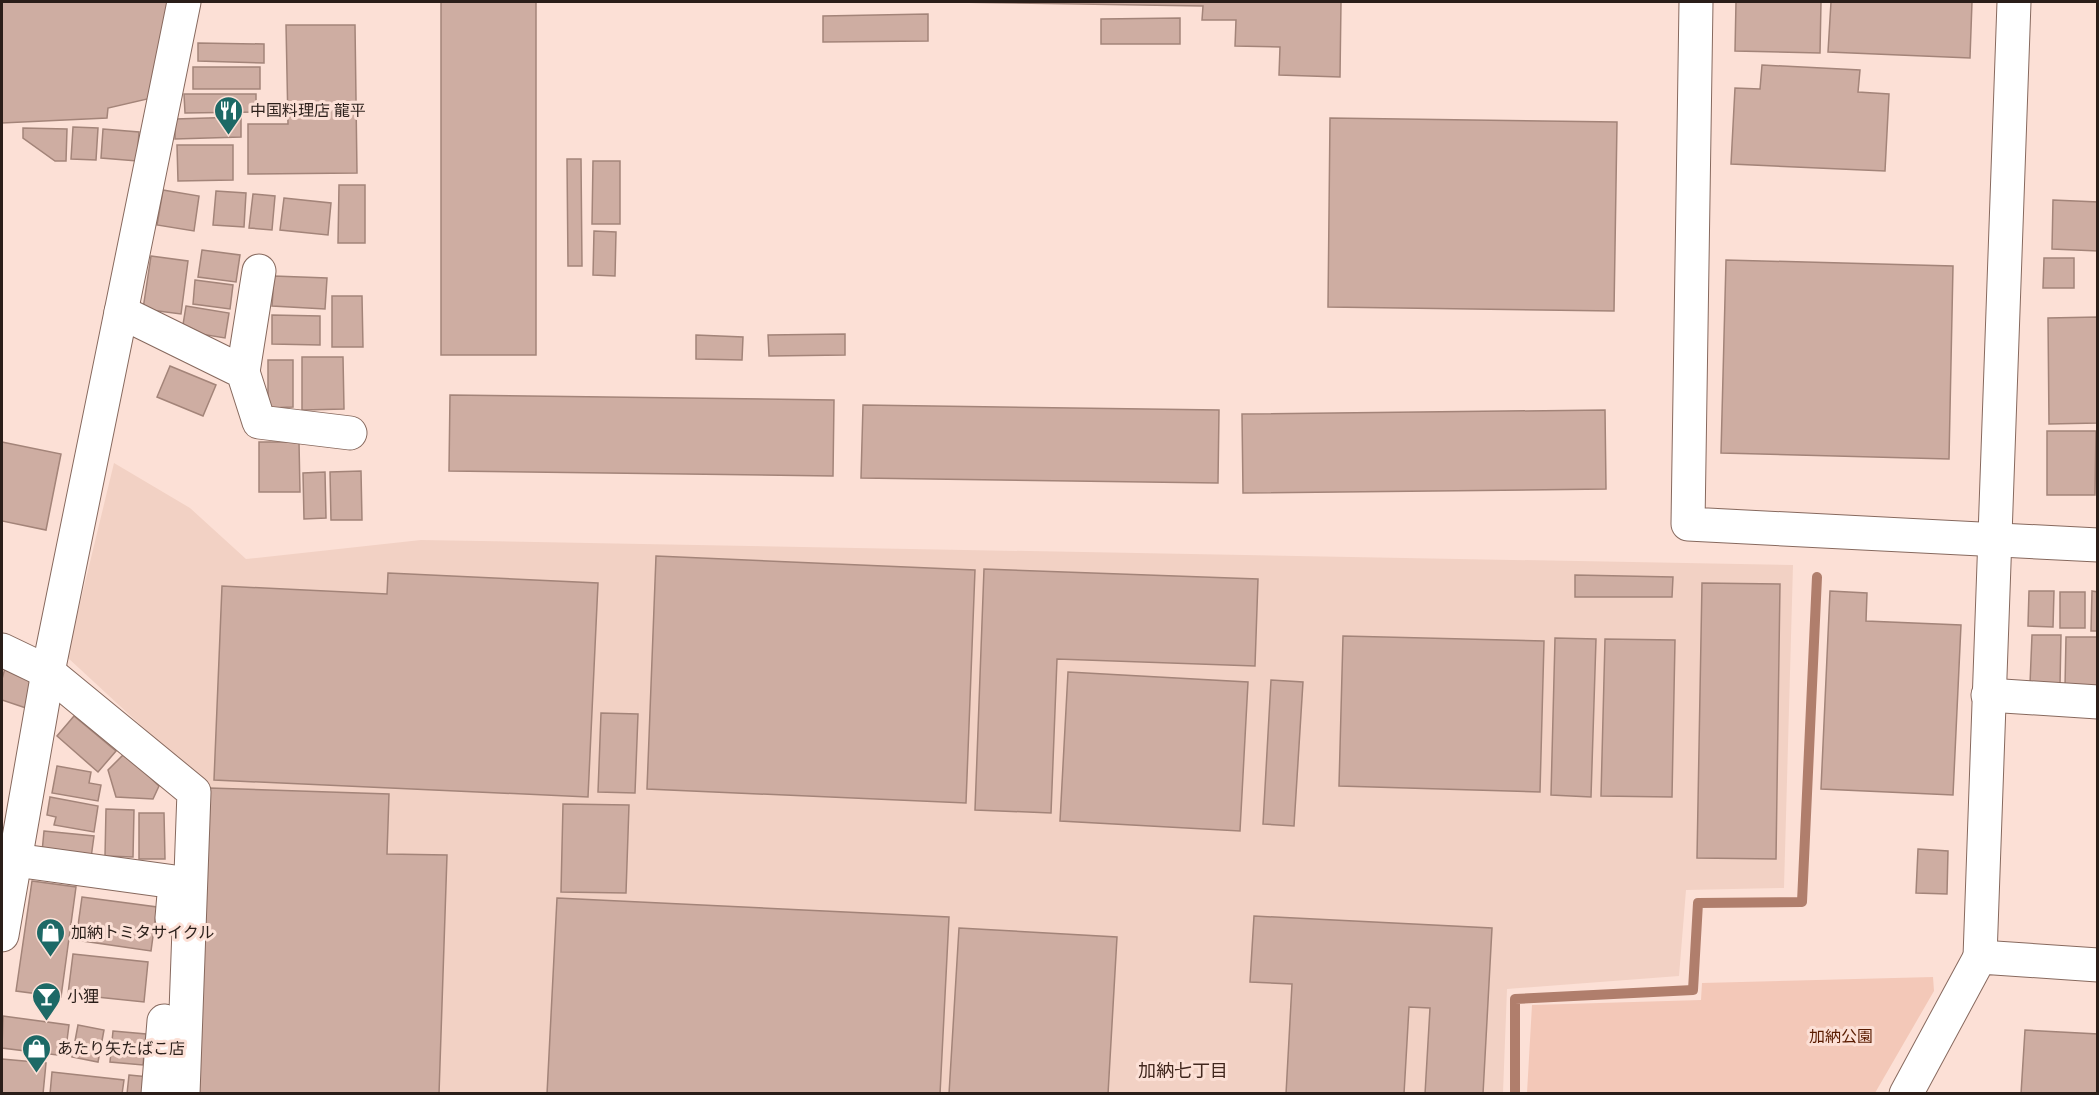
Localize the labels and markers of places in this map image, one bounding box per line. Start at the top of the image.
restaurant icon: 中国料理店 龍平 [213,94,245,136]
place label: 中国料理店 龍平 [250,101,366,120]
shop icon: 加納トミタサイクル [34,916,66,958]
place label: 加納トミタサイクル [71,923,214,942]
bar icon: 小狸 [30,980,62,1022]
place label: 小狸 [67,987,99,1006]
shop icon: あたり矢たばこ店 [20,1032,52,1074]
place label: あたり矢たばこ店 [57,1039,185,1058]

